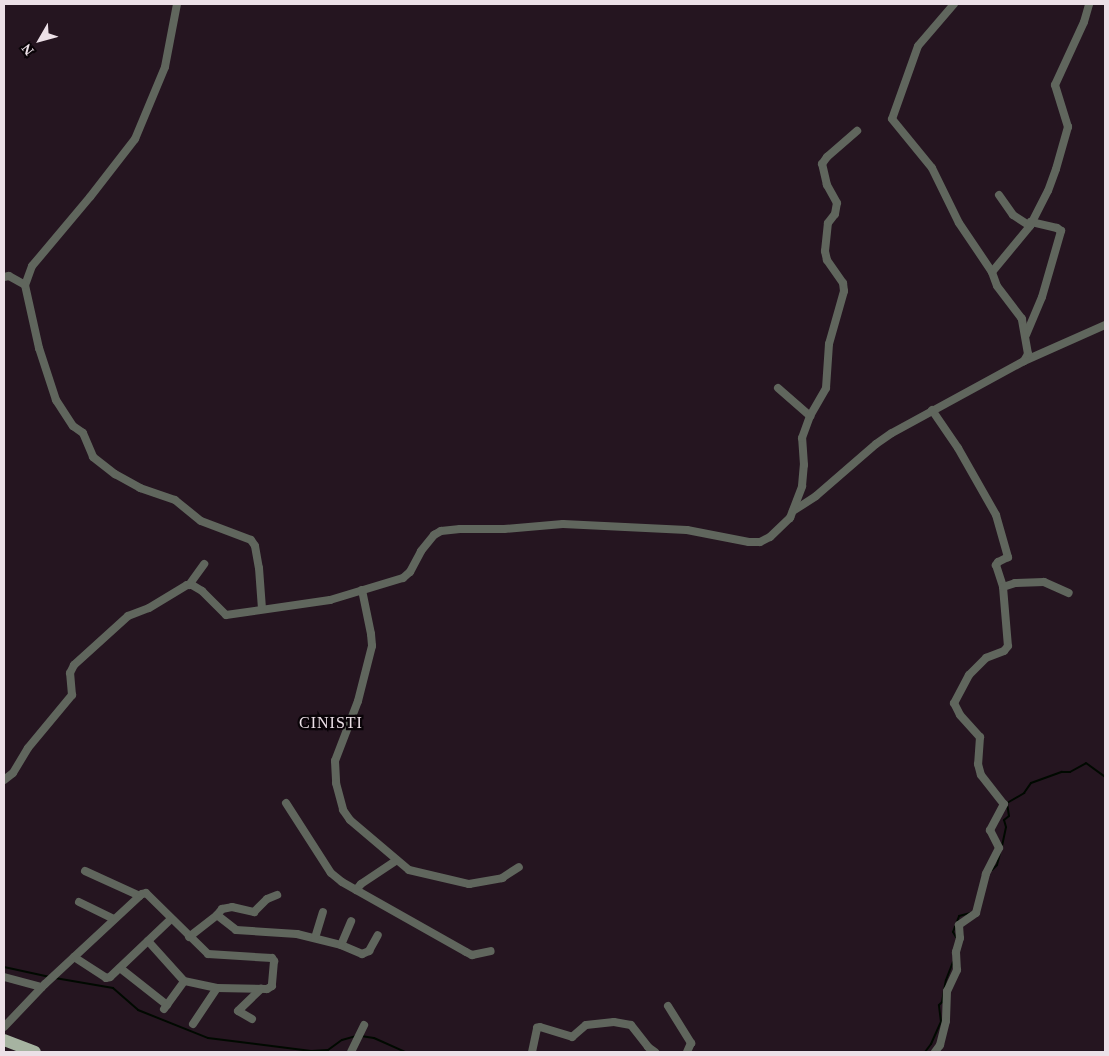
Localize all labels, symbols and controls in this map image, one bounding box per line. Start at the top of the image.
north arrow [15,15,65,65]
text: N [19,41,37,58]
district label: CINISTI [298,713,364,733]

